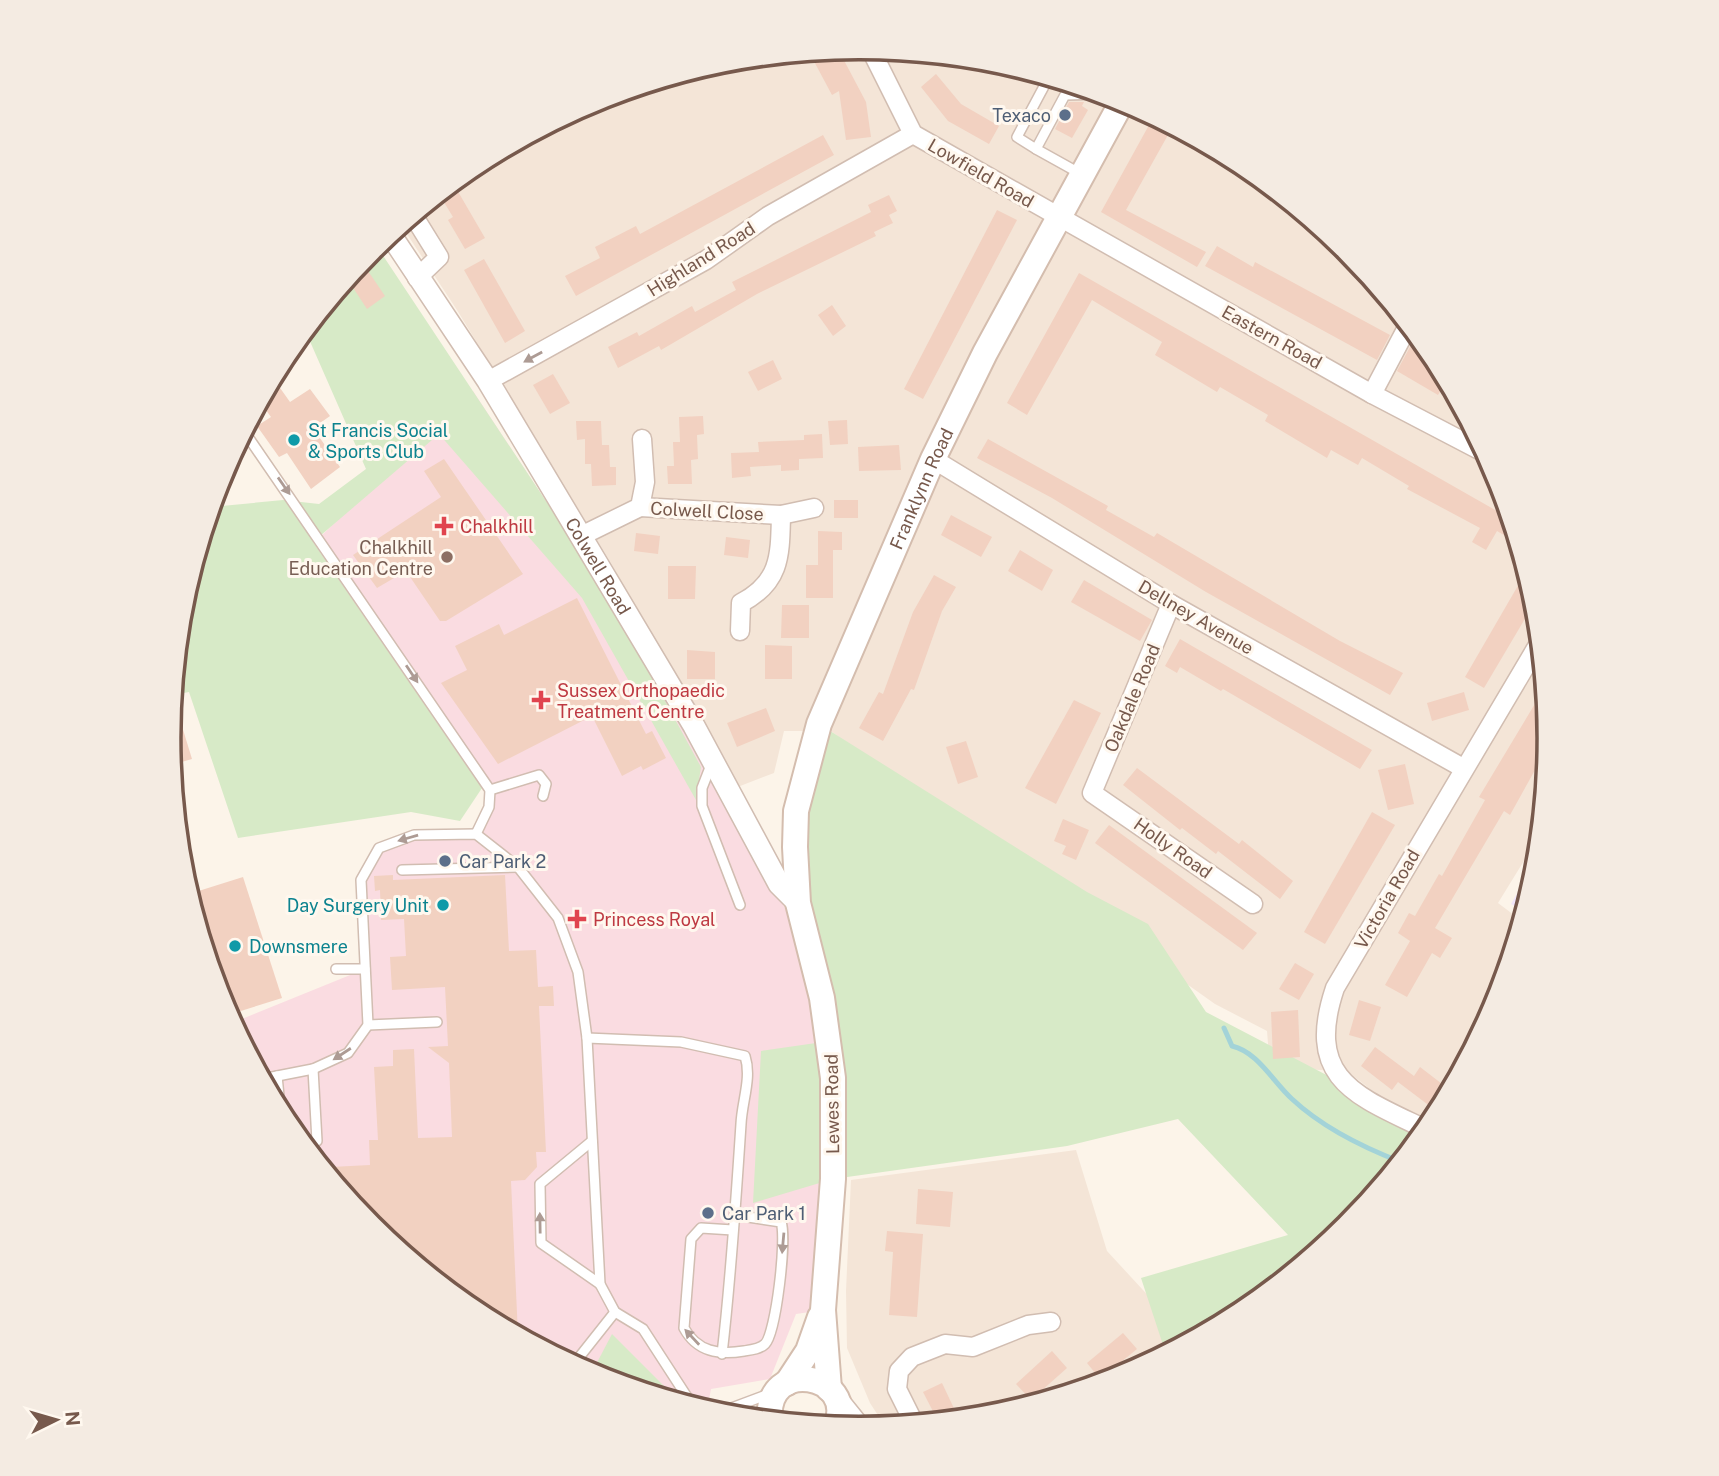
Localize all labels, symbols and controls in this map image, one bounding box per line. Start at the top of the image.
place label: Texaco [992,105,1051,126]
marker: Texaco [1057,107,1073,123]
street label: Lowfield Road [924,134,1038,212]
street label: Highland Road [643,217,759,301]
street label: Eastern Road [1218,301,1326,373]
one-way arrow [522,350,542,362]
place label: St Francis Social & Sports Club [308,420,448,462]
street label: Franklynn Road [885,424,957,552]
marker: St Francis Social & Sports Club [286,432,302,448]
one-way arrow [277,477,291,495]
street label: Colwell Close [650,498,764,524]
street label: Colwell Road [561,513,636,618]
marker: Chalkhill [434,516,454,536]
place label: Chalkhill [460,516,534,537]
place label: Chalkhill Education Centre [288,537,433,579]
marker: Chalkhill Education Centre [439,549,455,565]
street label: Dellney Avenue [1135,576,1257,658]
street label: Oakdale Road [1100,641,1164,755]
one-way arrow [405,665,418,684]
place label: Sussex Orthopaedic Treatment Centre [557,680,725,722]
marker: Sussex Orthopaedic Treatment Centre [531,690,551,710]
street label: Holly Road [1130,813,1216,883]
one-way arrow [397,834,418,844]
street label: Victoria Road [1350,846,1424,952]
place label: Car Park 2 [459,851,546,872]
marker: Car Park 2 [437,853,453,869]
place label: Day Surgery Unit [287,895,429,916]
marker: Day Surgery Unit [435,897,451,913]
marker: Princess Royal [567,909,587,929]
place label: Princess Royal [593,909,716,930]
place label: Downsmere [249,936,348,957]
marker: Downsmere [227,938,243,954]
one-way arrow [332,1047,352,1060]
street label: Lewes Road [821,1054,843,1154]
place label: Car Park 1 [722,1203,806,1224]
marker: Car Park 1 [700,1205,716,1221]
one-way arrow [534,1211,546,1233]
one-way arrow [777,1232,788,1254]
one-way arrow [685,1329,701,1346]
north arrow [21,1385,91,1455]
text: N [61,1410,85,1427]

